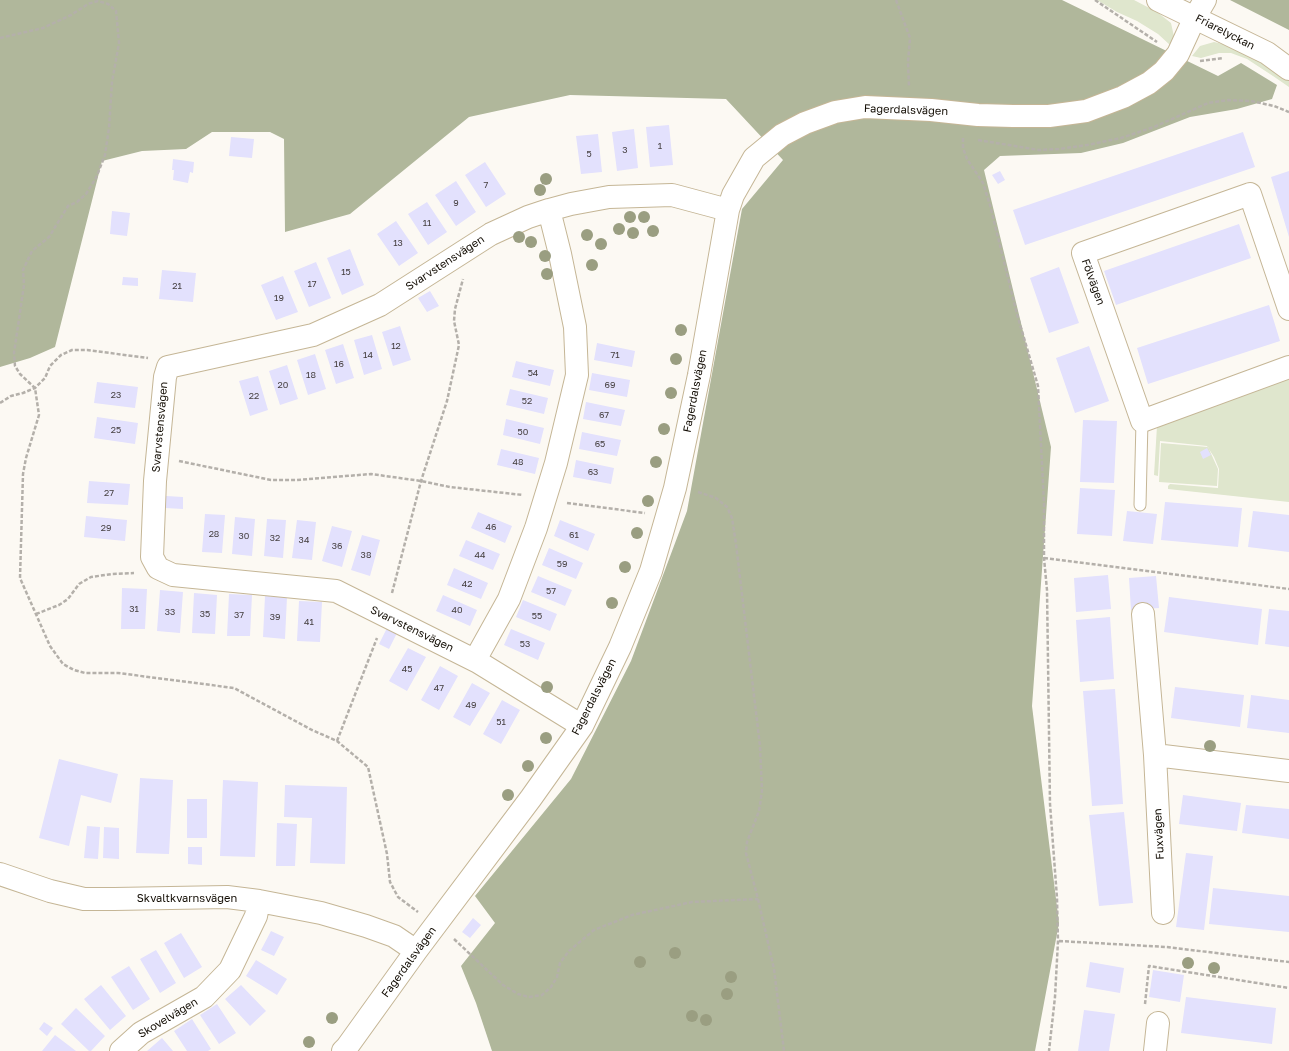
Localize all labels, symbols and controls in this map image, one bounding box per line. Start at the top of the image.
street label: Friarelyckan [1193,11,1257,53]
street label: Fagerdalsvägen [864,102,948,118]
house number: 1 [658,141,662,151]
house number: 3 [622,145,628,155]
house number: 5 [586,149,592,159]
house number: 7 [484,180,488,190]
house number: 9 [453,198,459,208]
house number: 11 [423,218,431,228]
street label: Svarvstensvägen [403,233,487,293]
house number: 13 [393,238,403,248]
street label: Fölvägen [1079,257,1107,307]
house number: 15 [341,267,351,277]
house number: 17 [307,279,317,289]
house number: 21 [172,281,182,291]
house number: 19 [274,293,284,303]
house number: 12 [391,341,401,351]
street label: Fagerdalsvägen [680,348,710,434]
house number: 14 [363,350,373,360]
house number: 71 [610,350,620,360]
house number: 16 [334,359,344,369]
house number: 54 [528,368,538,378]
house number: 18 [306,370,316,380]
house number: 20 [278,380,288,390]
house number: 69 [605,380,615,390]
street label: Svarvstensvägen [149,381,171,473]
house number: 23 [111,390,121,400]
house number: 22 [249,391,259,401]
house number: 52 [522,396,532,406]
house number: 67 [599,410,609,420]
house number: 25 [111,425,121,435]
house number: 50 [518,427,528,437]
house number: 65 [595,439,605,449]
house number: 48 [513,457,523,467]
house number: 63 [588,467,598,477]
house number: 27 [104,488,114,498]
house number: 46 [486,522,496,532]
house number: 29 [101,523,111,533]
house number: 28 [209,529,219,539]
house number: 61 [569,530,579,540]
house number: 30 [239,531,249,541]
house number: 32 [270,533,280,543]
house number: 34 [299,535,309,545]
house number: 36 [332,541,342,551]
house number: 38 [361,550,371,560]
house number: 44 [475,550,485,560]
house number: 59 [557,559,567,569]
house number: 42 [462,579,472,589]
house number: 57 [546,586,556,596]
street label: Svarvstensvägen [368,603,456,655]
house number: 31 [129,604,139,614]
house number: 40 [451,605,463,615]
house number: 33 [165,607,175,617]
house number: 35 [200,609,210,619]
house number: 37 [234,610,244,620]
house number: 55 [532,611,542,621]
house number: 39 [270,612,280,622]
house number: 41 [304,617,314,627]
house number: 53 [520,639,530,649]
street label: Fagerdalsvägen [569,656,619,738]
house number: 45 [402,664,412,674]
house number: 47 [434,683,444,693]
house number: 49 [466,700,476,710]
house number: 51 [496,717,506,727]
street label: Fuxvägen [1151,808,1167,860]
street label: Skvaltkvarnsvägen [137,892,237,906]
street label: Fagerdalsvägen [379,924,439,1000]
street label: Skovelvägen [136,995,200,1041]

